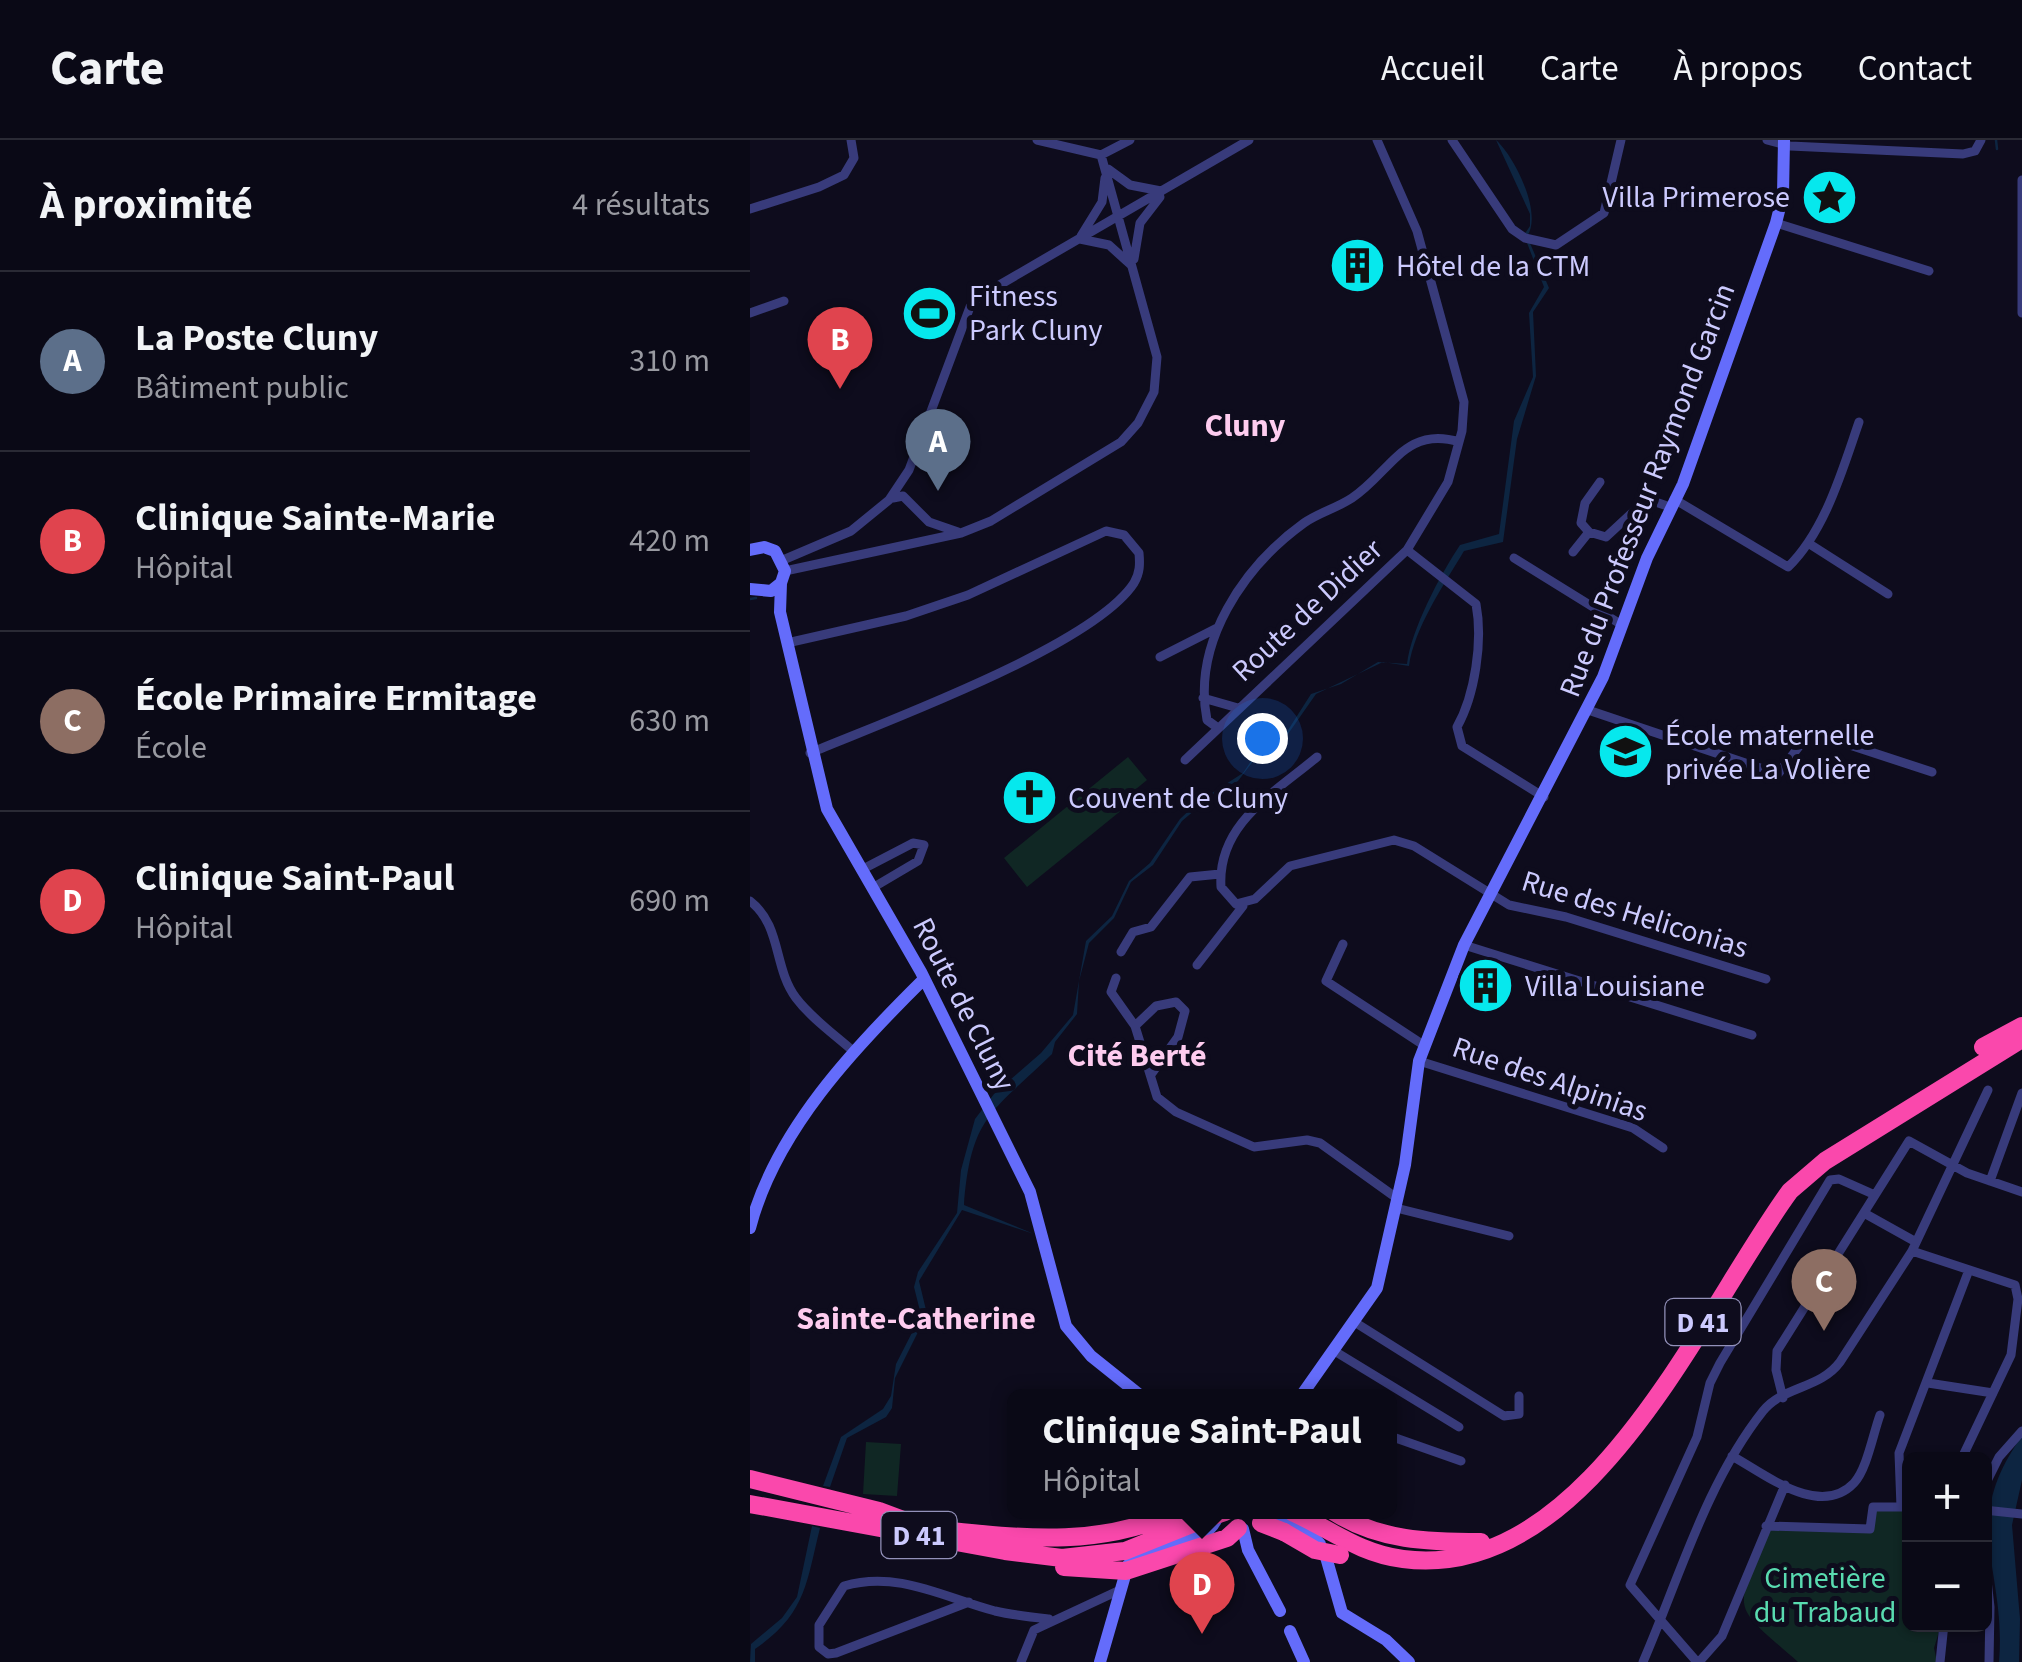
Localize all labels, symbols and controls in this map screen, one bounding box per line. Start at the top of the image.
text: Carte [50,35,165,103]
text: Accueil [1381,44,1485,94]
text: Carte [1540,44,1619,94]
text: À propos [1674,44,1803,94]
text: Contact [1858,44,1972,94]
place icon: Villa Primerose [1799,167,1859,227]
text: À proximité [40,175,253,235]
place label: Villa Primerose [1602,176,1790,219]
text: 4 résultats [572,182,710,228]
building icon: Hôtel de la CTM [1327,236,1387,296]
place label: Hôtel de la CTM [1396,245,1590,288]
place label: Fitness Park Cluny [969,275,1103,352]
street label: Rue du Professeur Raymond Garcin [1549,277,1746,703]
sports icon: Fitness Park Cluny [900,283,960,343]
pin: B [808,306,872,389]
text: La Poste Cluny [135,311,378,365]
text: A [63,338,82,384]
text: 310 m [629,338,710,384]
text: Bâtiment public [135,365,349,411]
district label: Cluny [1205,403,1286,449]
pin: A [906,408,970,491]
text: Clinique Sainte-Marie [135,491,496,545]
text: B [63,518,82,564]
text: 420 m [629,518,710,564]
street label: Route de Didier [1222,529,1393,692]
text: Hôpital [135,545,233,591]
text: École Primaire Ermitage [135,671,537,725]
text: C [63,698,82,744]
text: 630 m [629,698,710,744]
your location [1237,713,1288,764]
place label: École maternelle privée La Volière [1665,714,1874,791]
school or university icon: École maternelle privée La Volière [1596,722,1656,782]
text: École [135,725,207,771]
church icon: Couvent de Cluny [999,768,1059,828]
place label: Couvent de Cluny [1068,777,1288,820]
text: Clinique Saint-Paul [135,851,454,905]
street label: Rue des Heliconias [1516,860,1753,969]
text: D [62,878,83,924]
text: 690 m [629,878,710,924]
text: Hôpital [135,905,233,951]
street label: Route de Cluny [901,910,1026,1098]
building icon: Villa Louisiane [1456,956,1516,1016]
place label: Villa Louisiane [1525,965,1705,1008]
street label: Rue des Alpinias [1446,1026,1653,1133]
district label: Cité Berté [1067,1033,1207,1079]
pin: C [1792,1248,1856,1331]
district label: Sainte-Catherine [796,1296,1036,1342]
road number: D 41 [1666,1299,1740,1345]
popup [1007,1389,1397,1519]
text: Clinique Saint-Paul [1042,1404,1362,1458]
map controls [1902,1452,1992,1632]
button: + [1902,1452,1992,1542]
text: Hôpital [1042,1458,1141,1504]
road number: D 41 [882,1512,956,1558]
button: − [1902,1542,1992,1632]
pin: D [1170,1552,1234,1634]
park label: Cimetière du Trabaud [1754,1557,1896,1634]

